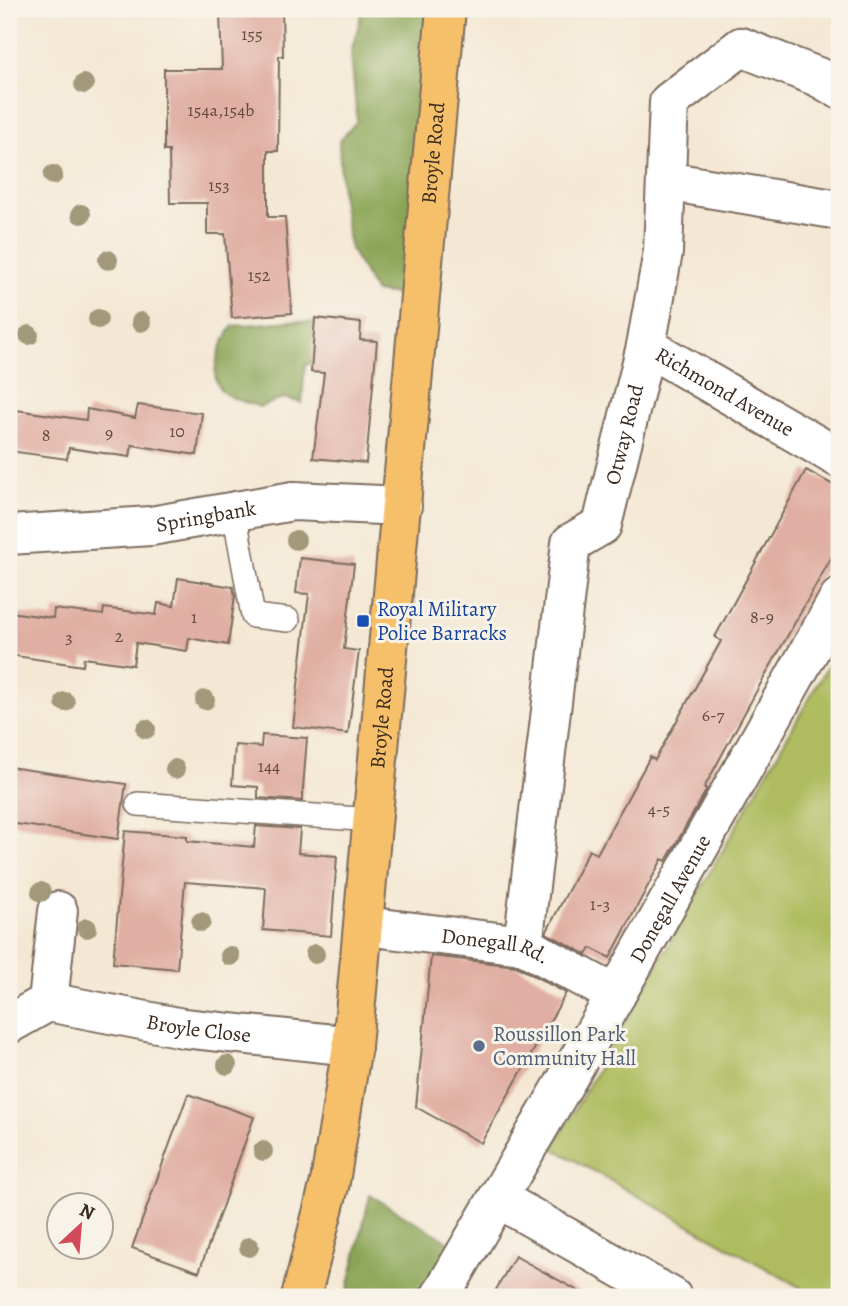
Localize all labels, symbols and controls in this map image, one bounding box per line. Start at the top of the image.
house number: 155 [241,22,263,46]
house number: 154a,154b [188,98,254,122]
street label: Broyle Road [414,100,452,205]
house number: 153 [208,173,230,197]
house number: 152 [248,263,271,287]
street label: Richmond Avenue [650,340,799,443]
street label: Otway Road [598,381,650,488]
house number: 10 [169,419,185,443]
house number: 9 [105,421,113,445]
house number: 8 [42,423,50,447]
street label: Springbank [154,494,258,539]
place label: Royal Military Police Barracks [377,595,507,647]
house number: 1 [191,605,197,629]
house number: 8-9 [750,605,774,629]
marker: Royal Military Police Barracks [355,613,371,629]
house number: 2 [115,624,124,648]
house number: 3 [65,625,73,649]
street label: Broyle Road [363,665,400,770]
house number: 6-7 [702,703,725,727]
house number: 144 [258,754,280,778]
house number: 4-5 [648,797,670,821]
street label: Donegall Avenue [623,829,717,968]
house number: 1-3 [590,892,610,916]
street label: Donegall Rd. [440,921,554,971]
street label: Broyle Close [144,1007,252,1049]
place label: Roussillon Park Community Hall [493,1020,636,1072]
marker: Roussillon Park Community Hall [471,1038,487,1054]
north arrow [46,1190,116,1260]
text: N [75,1197,99,1226]

